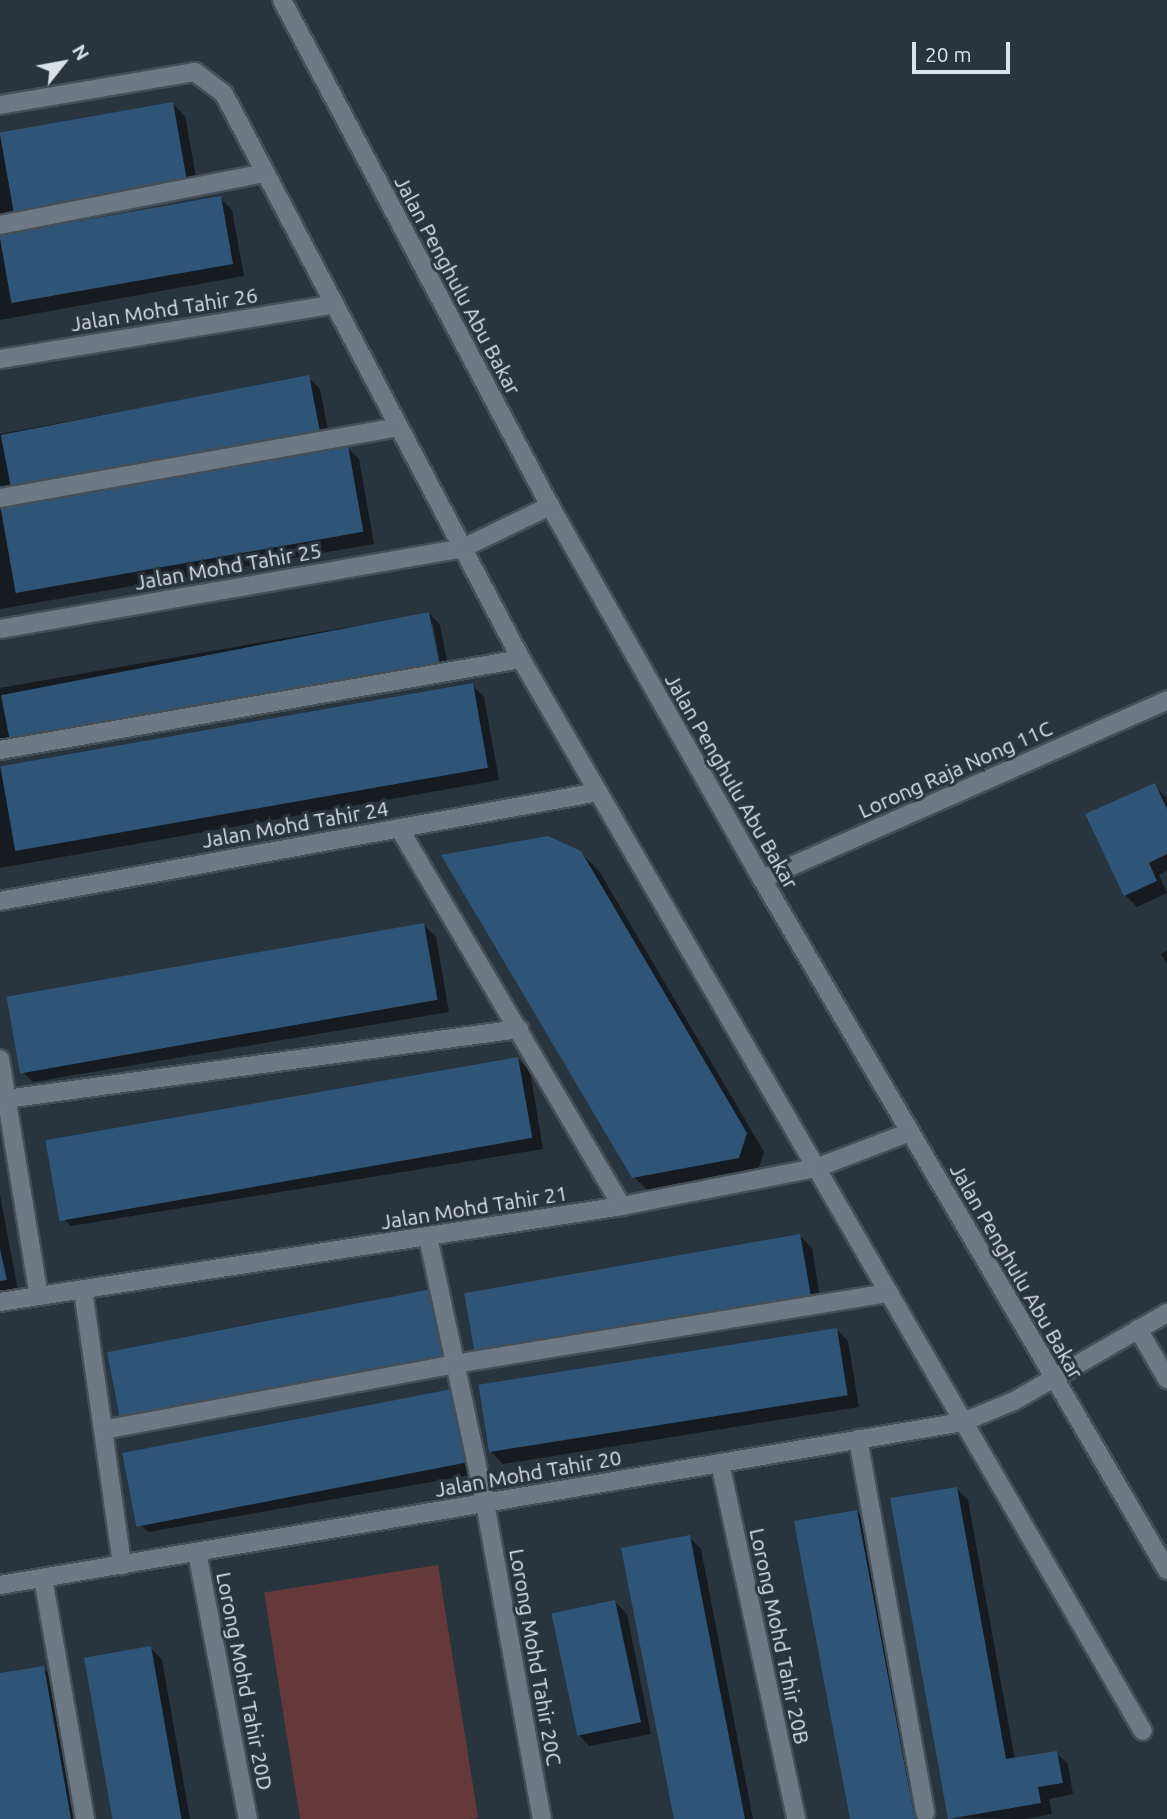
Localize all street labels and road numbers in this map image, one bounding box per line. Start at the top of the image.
street label: Jalan Penghulu Abu Bakar [389,171,527,399]
street label: Jalan Mohd Tahir 26 [69,282,259,336]
street label: Jalan Mohd Tahir 25 [133,537,323,595]
street label: Jalan Penghulu Abu Bakar [660,669,804,893]
street label: Lorong Raja Nong 11C [854,715,1056,823]
street label: Jalan Mohd Tahir 24 [200,795,390,853]
street label: Jalan Penghulu Abu Bakar [945,1159,1089,1383]
street label: Jalan Mohd Tahir 21 [379,1180,569,1234]
street label: Jalan Mohd Tahir 20 [433,1444,623,1502]
street label: Lorong Mohd Tahir 20B [745,1526,815,1746]
street label: Lorong Mohd Tahir 20C [505,1547,567,1767]
street label: Lorong Mohd Tahir 20D [211,1570,279,1792]

